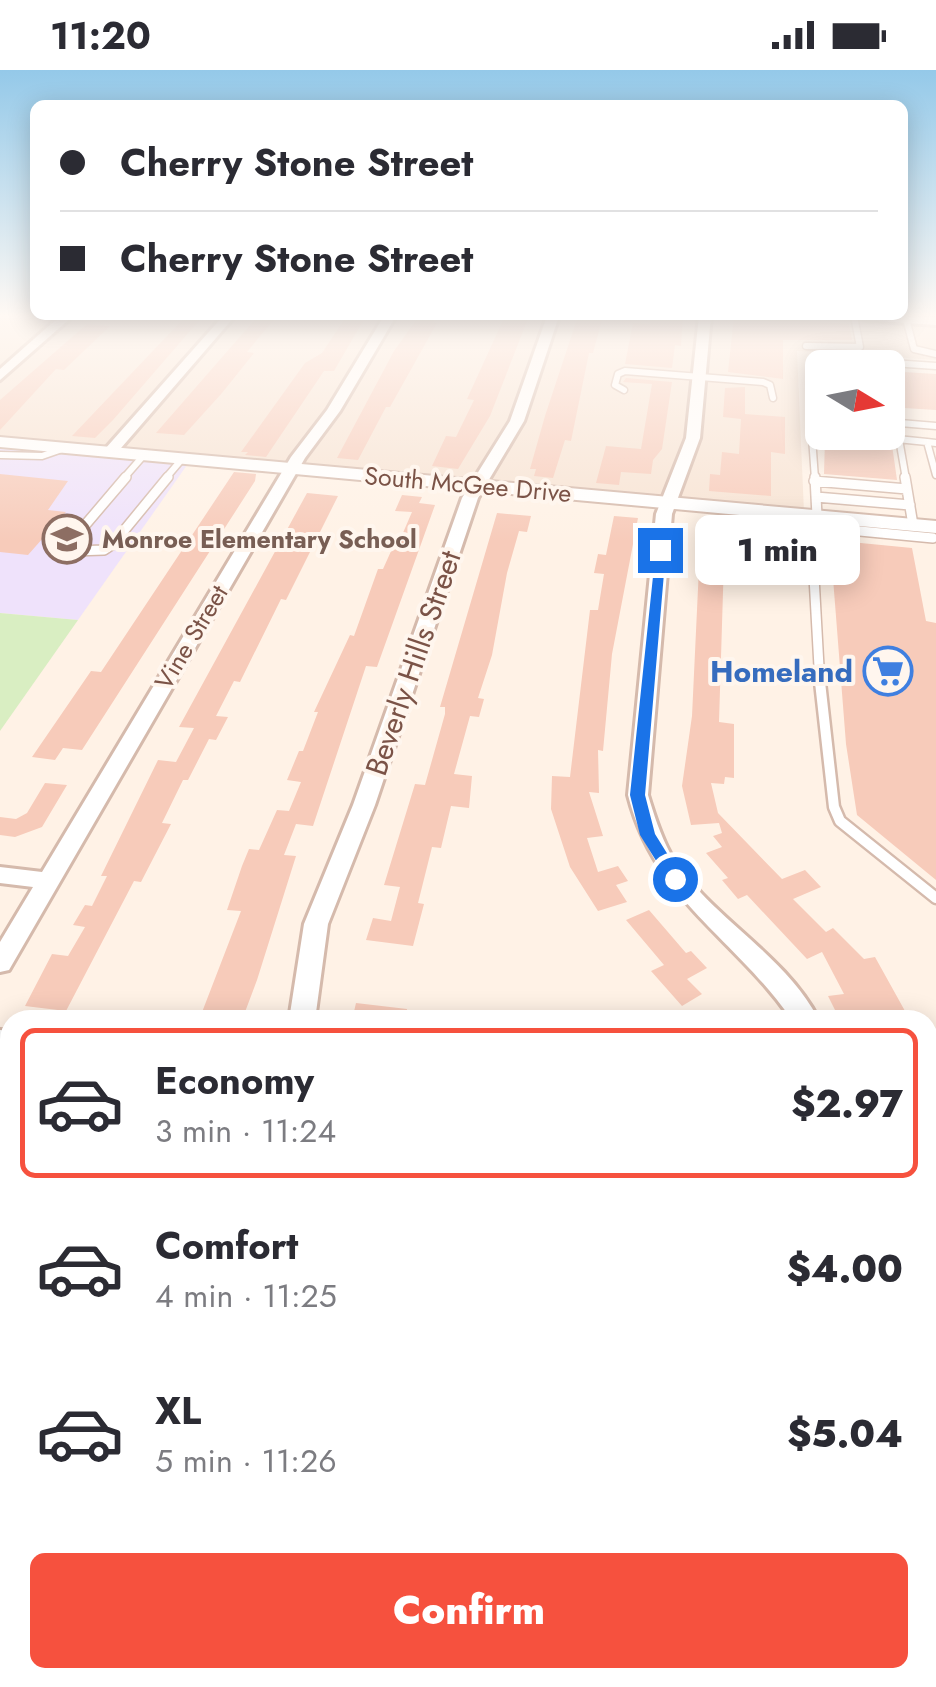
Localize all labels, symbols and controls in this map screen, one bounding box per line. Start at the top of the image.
text: 11:20 [50,8,151,63]
text: Cherry Stone Street [120,135,473,190]
text: Cherry Stone Street [120,231,473,286]
north arrow [805,350,905,450]
map controls [805,350,905,450]
street label: South McGee Drive [363,457,573,511]
school or university icon: Monroe Elementary School [41,513,93,565]
callout: 1 min [695,515,860,585]
place label: Monroe Elementary School [102,521,417,557]
text: 1 min [737,527,818,573]
route end [638,528,683,573]
street label: Beverly Hills Street [354,544,472,781]
street label: Vine Street [146,578,236,696]
supermarket icon: Homeland [862,645,914,697]
place label: Homeland [710,650,853,693]
route start [653,857,698,902]
text: Economy [155,1053,314,1108]
icon: car [35,1058,125,1148]
text: $2.97 [791,1076,903,1131]
text: 3 min · 11:24 [155,1108,336,1154]
text: Comfort [155,1218,298,1273]
icon: car [35,1223,125,1313]
text: $4.00 [787,1241,903,1296]
text: 4 min · 11:25 [155,1273,337,1319]
text: XL [155,1383,201,1438]
icon: car [35,1388,125,1478]
text: $5.04 [787,1406,903,1461]
text: 5 min · 11:26 [155,1438,337,1484]
button: Confirm [30,1553,908,1668]

